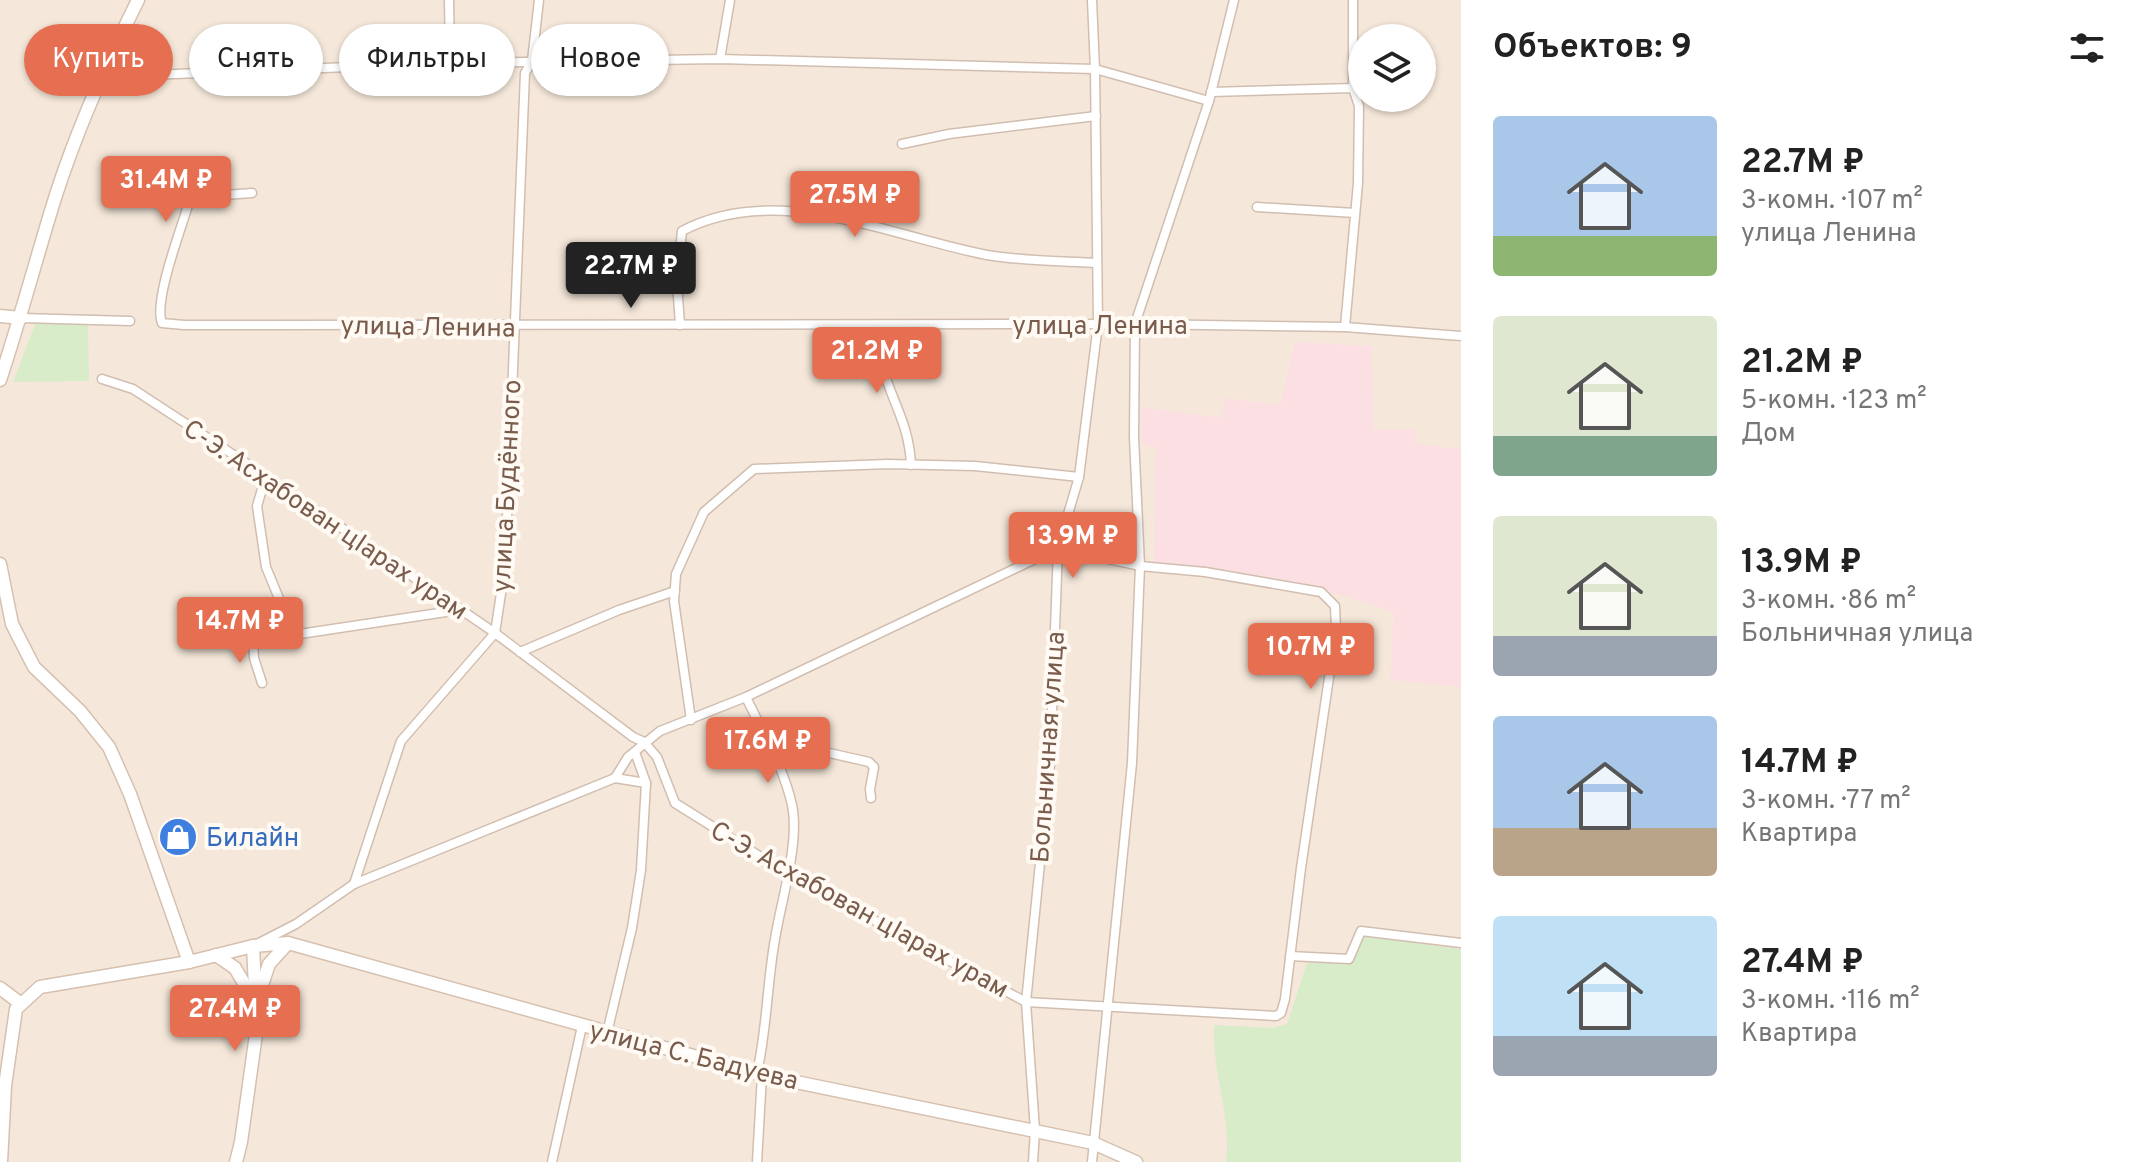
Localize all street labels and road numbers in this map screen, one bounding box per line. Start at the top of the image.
street label: улица Ленина [340,310,516,347]
street label: улица Ленина [1012,311,1188,344]
street label: улица Будённого [486,379,531,594]
street label: С-Э. Асхабован цIарах урам [176,413,473,629]
street label: Больничная улица [1025,630,1074,864]
street label: С-Э. Асхабован цIарах урам [704,815,1014,1007]
street label: улица С. Бадуева [585,1015,801,1099]

